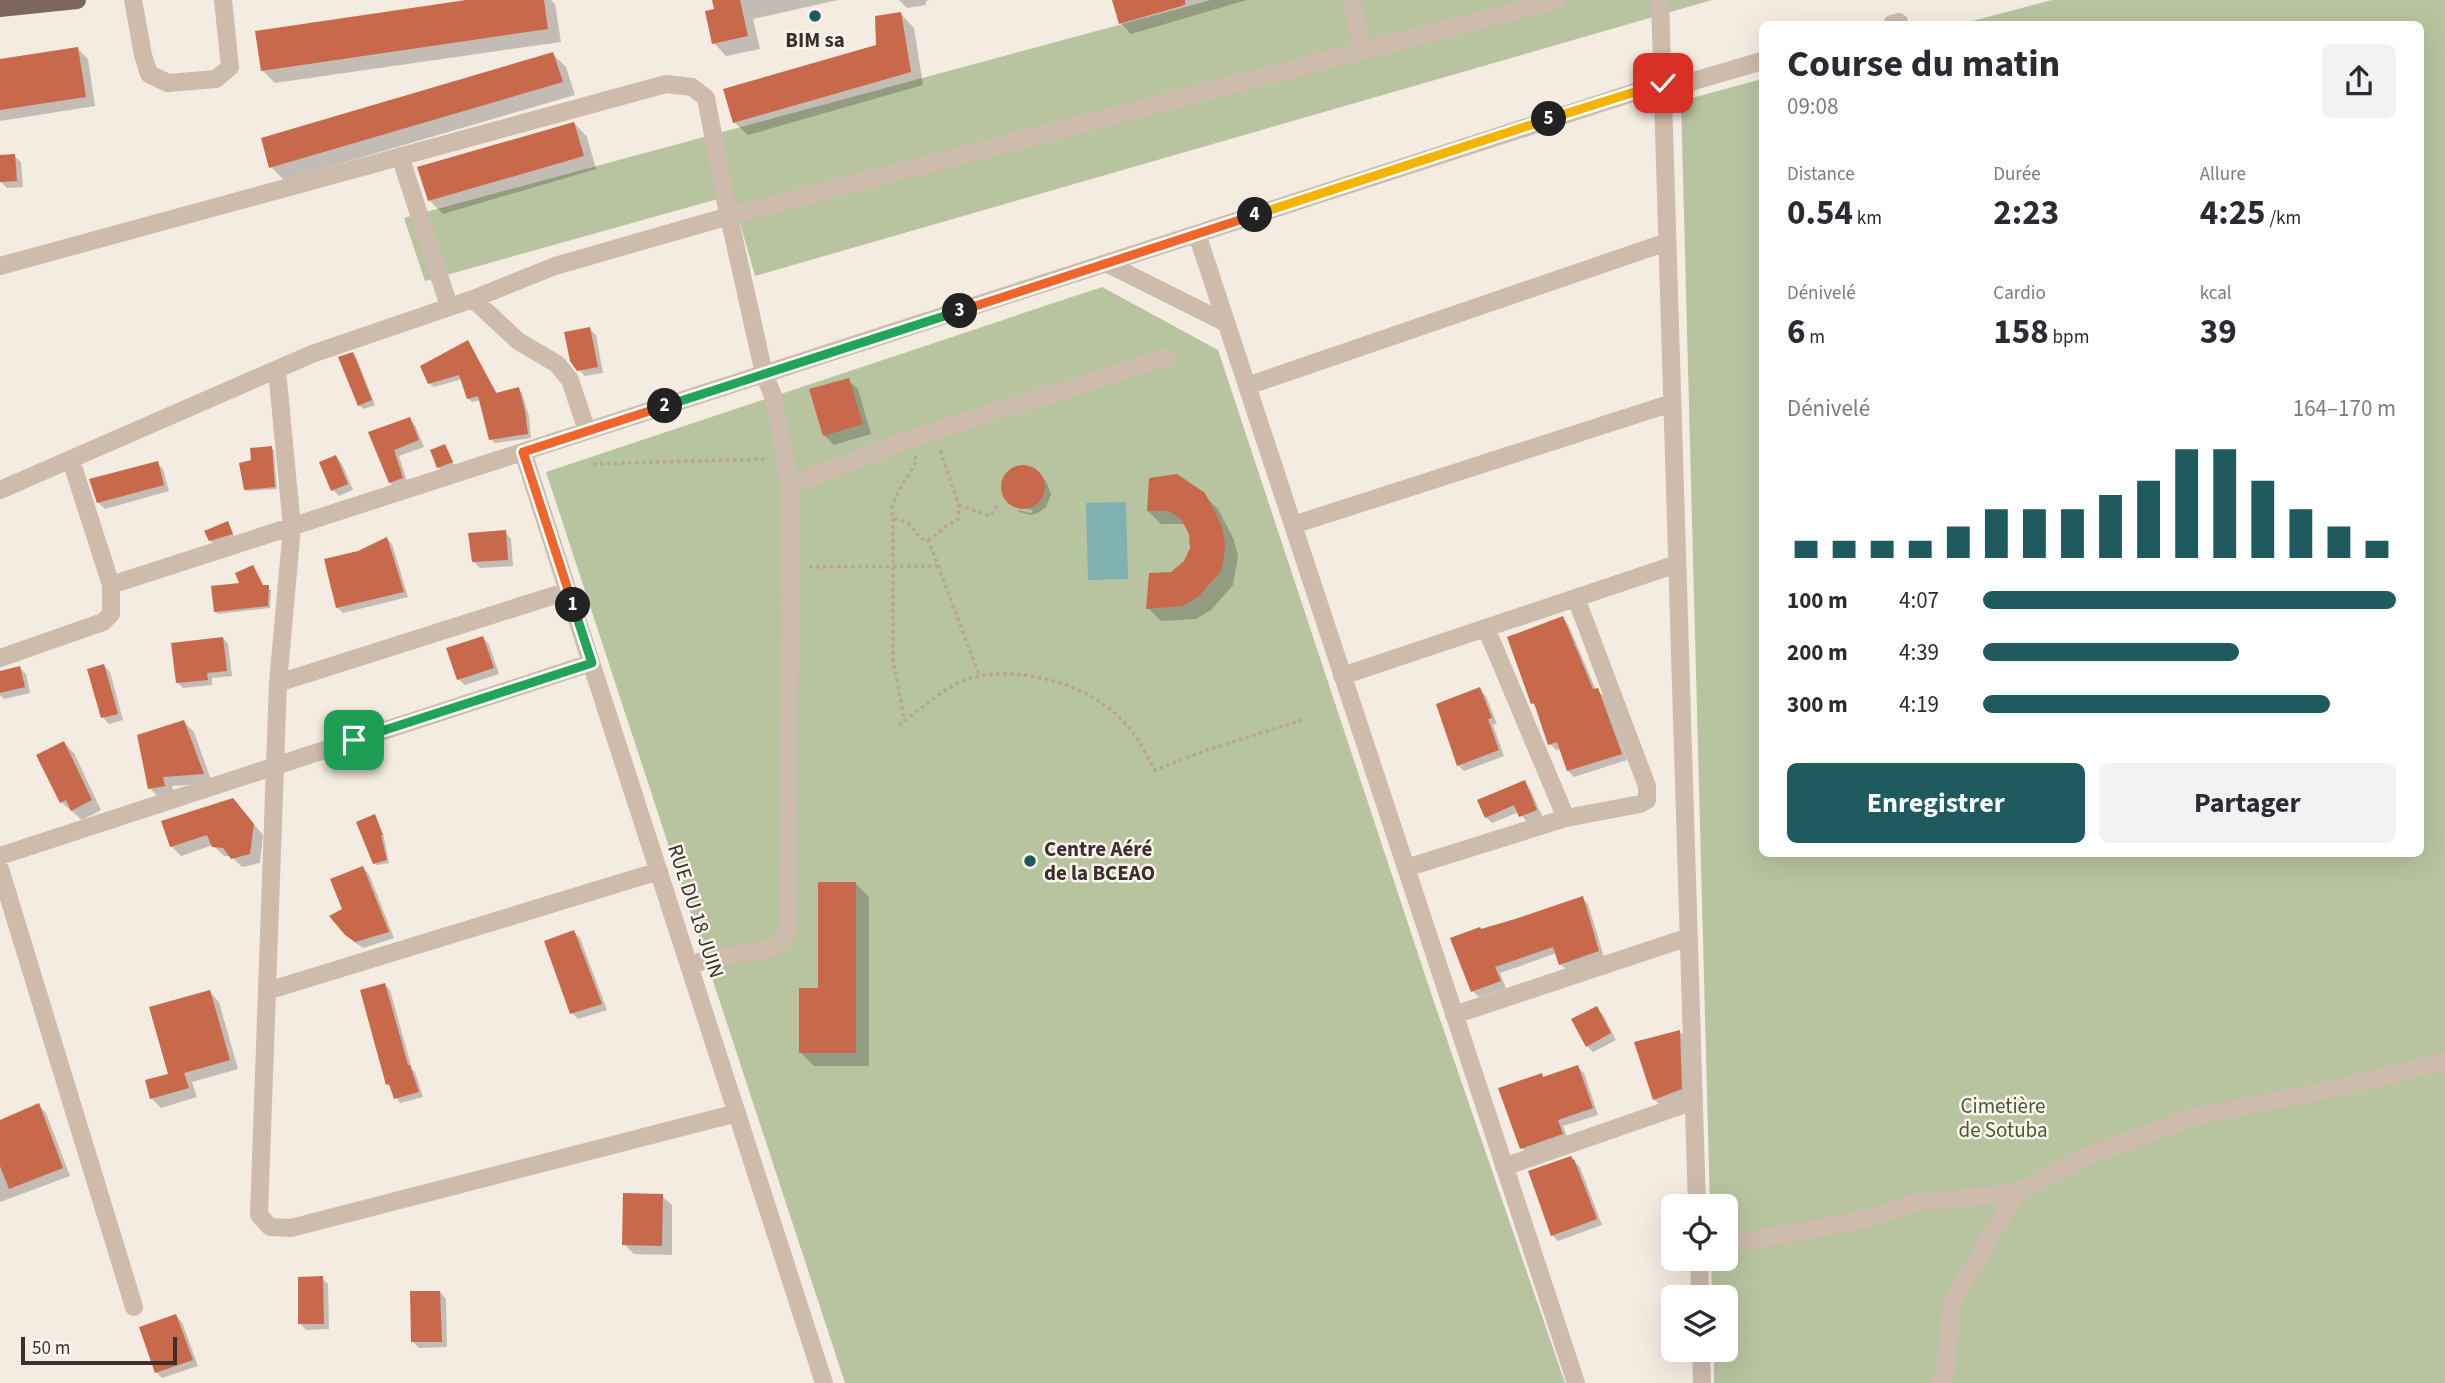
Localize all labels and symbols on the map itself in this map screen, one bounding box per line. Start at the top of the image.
marker: BIM sa [807,8,823,24]
place label: BIM sa [785,25,845,55]
pin [1633,53,1693,113]
pin: 5 [1532,102,1566,136]
pin: 4 [1238,198,1272,232]
pin: 3 [942,294,978,328]
pin: 2 [648,388,682,424]
pin: 1 [556,588,590,622]
pin [324,710,384,770]
place label: Centre Aéré de la BCEAO [1044,834,1155,888]
street label: RUE DU 18 JUIN [660,840,732,982]
marker: Centre Aéré de la BCEAO [1022,853,1038,869]
park label: Cimetière de Sotuba [1959,1091,2047,1145]
scale bar [21,1334,177,1366]

